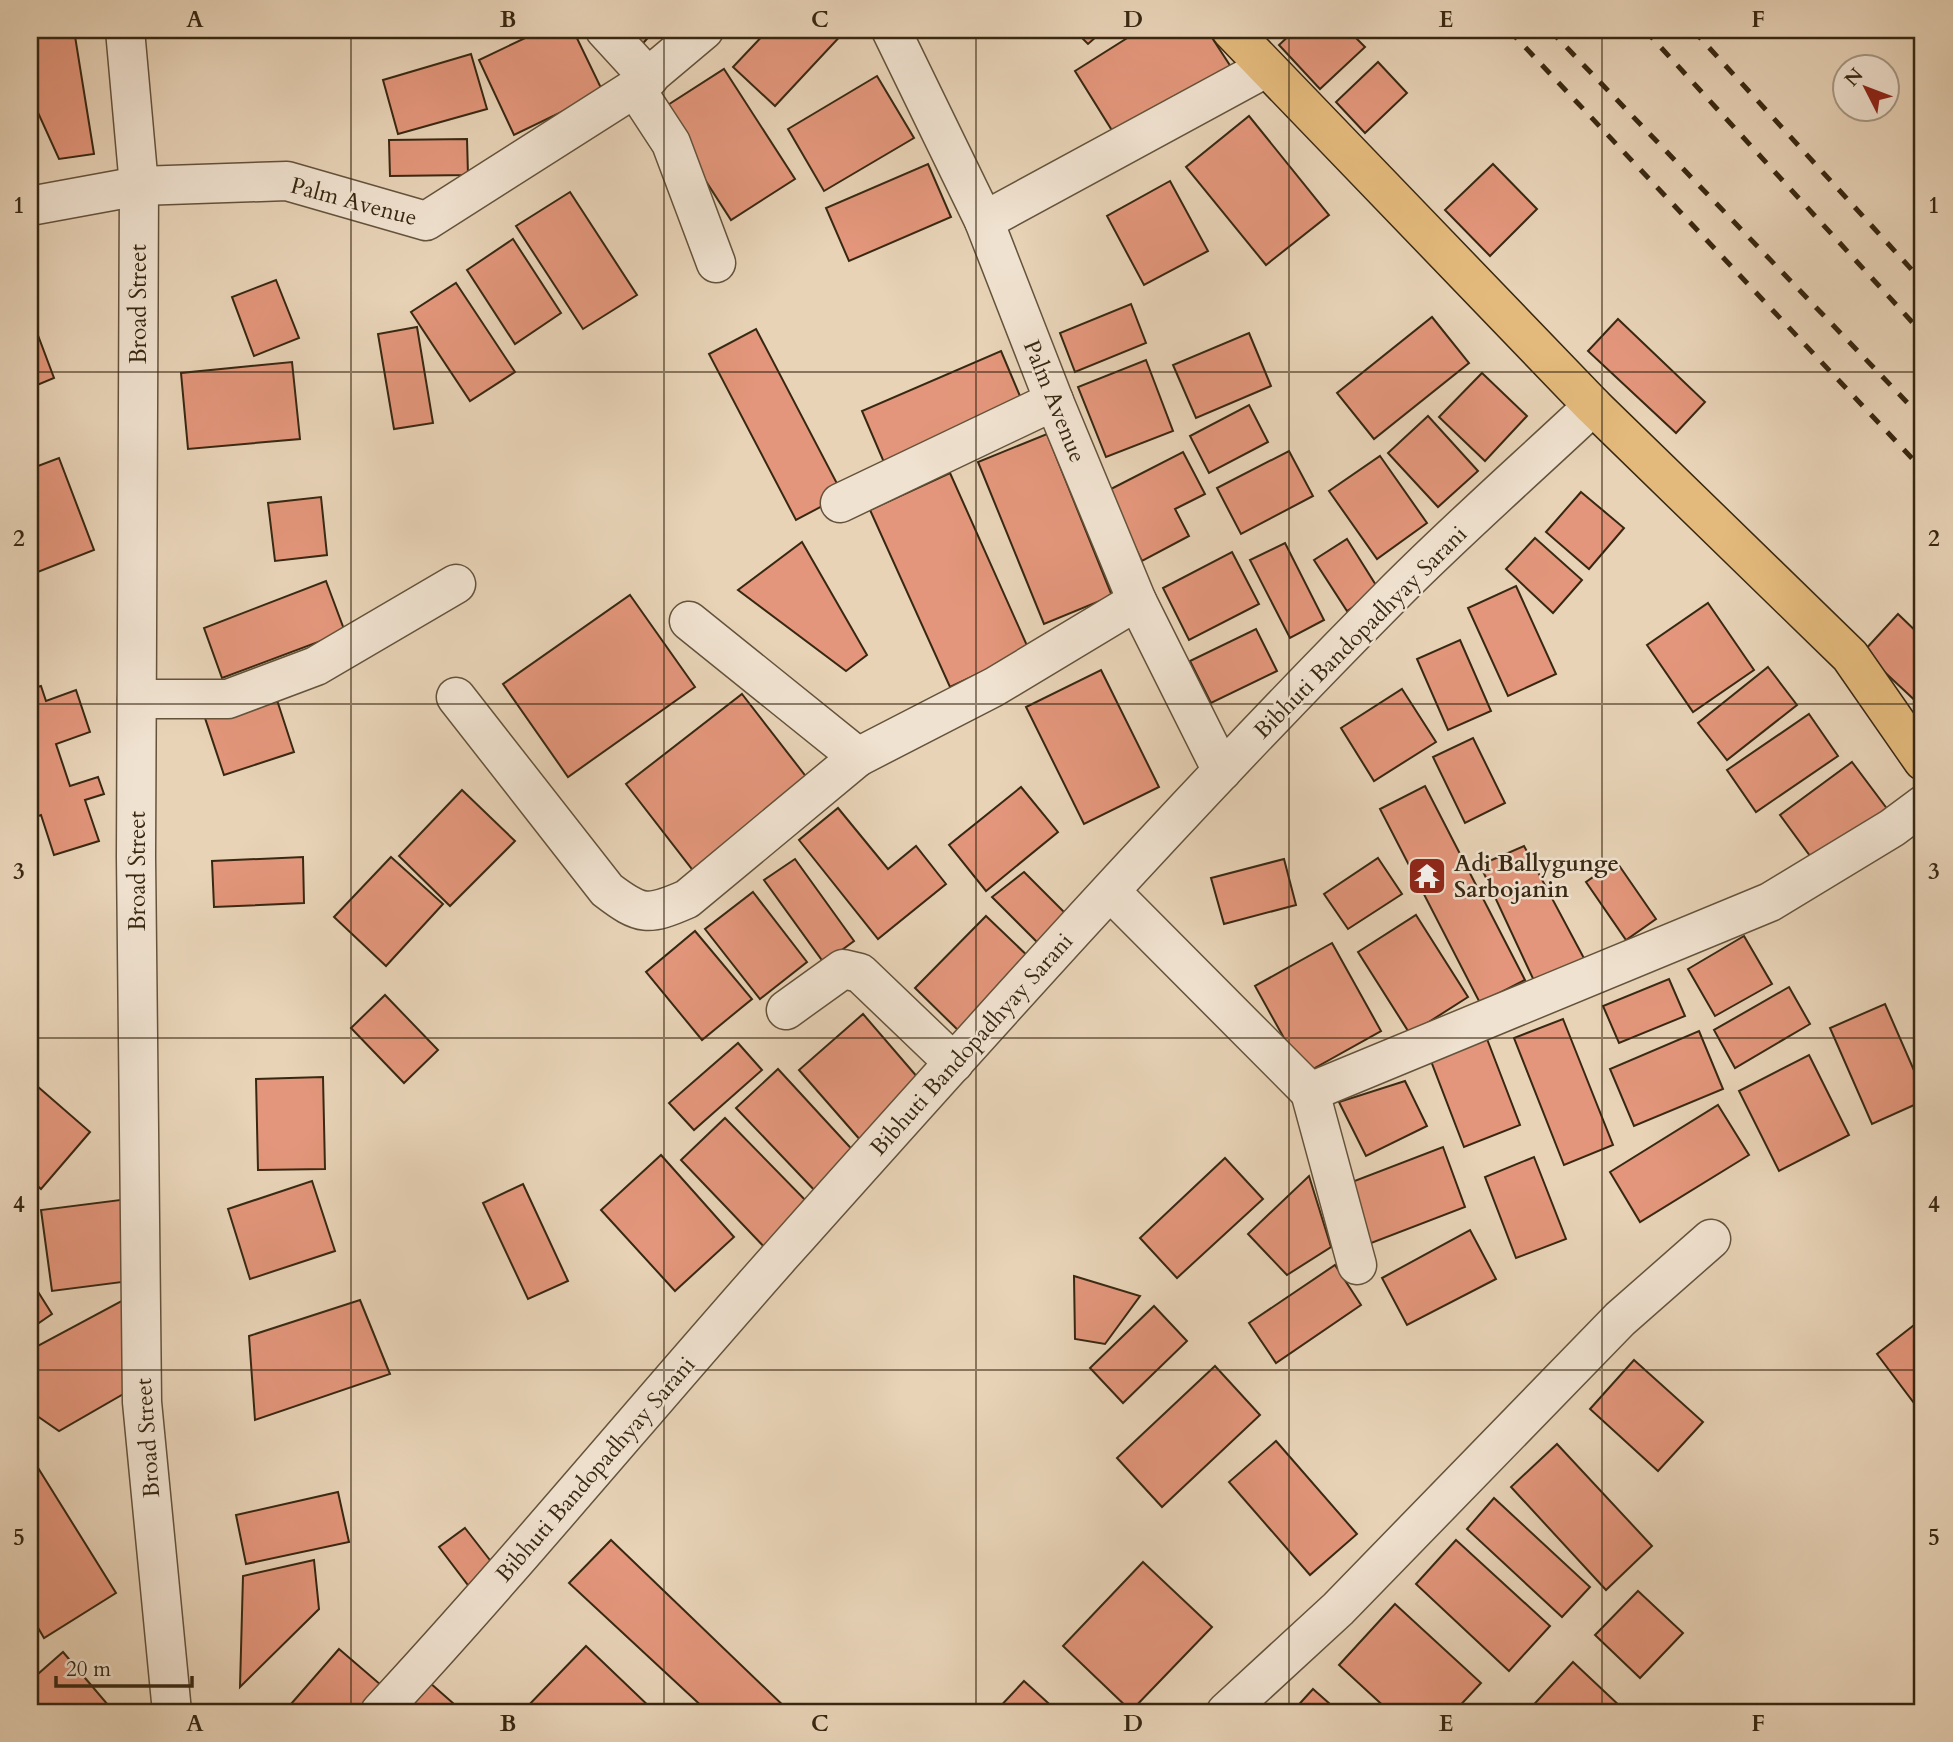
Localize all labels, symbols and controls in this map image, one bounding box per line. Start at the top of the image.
text: A [186,4,204,35]
text: B [500,4,516,35]
text: C [811,4,829,35]
text: D [1123,4,1143,35]
text: E [1439,4,1453,35]
text: F [1751,4,1765,35]
north arrow [1830,52,1900,122]
text: N [1839,62,1870,92]
street label: Palm Avenue [287,170,420,233]
text: 1 [13,190,25,221]
text: 1 [1928,190,1940,221]
street label: Broad Street [123,244,154,364]
street label: Palm Avenue [1016,335,1093,467]
street label: Bibhuti Bandopadhyay Sarani [1247,519,1474,746]
text: 2 [13,523,25,554]
text: 2 [1928,523,1940,554]
street label: Broad Street [122,811,153,931]
place label: Adi Ballygunge Sarbojanin [1454,848,1619,905]
temple icon: Adi Ballygunge Sarbojanin [1406,855,1448,897]
text: 3 [13,856,25,887]
text: 3 [1928,856,1940,887]
street label: Bibhuti Bandopadhyay Sarani [863,926,1080,1162]
text: 4 [13,1189,25,1220]
text: 4 [1928,1189,1940,1220]
street label: Bibhuti Bandopadhyay Sarani [489,1350,702,1589]
street label: Broad Street [128,1377,167,1499]
text: 5 [13,1522,25,1553]
text: 5 [1928,1522,1940,1553]
scale bar [56,1644,192,1688]
text: 20 m [66,1655,111,1684]
text: A [186,1708,204,1739]
text: B [500,1708,516,1739]
text: C [811,1708,829,1739]
text: D [1123,1708,1143,1739]
text: E [1439,1708,1453,1739]
text: F [1751,1708,1765,1739]

